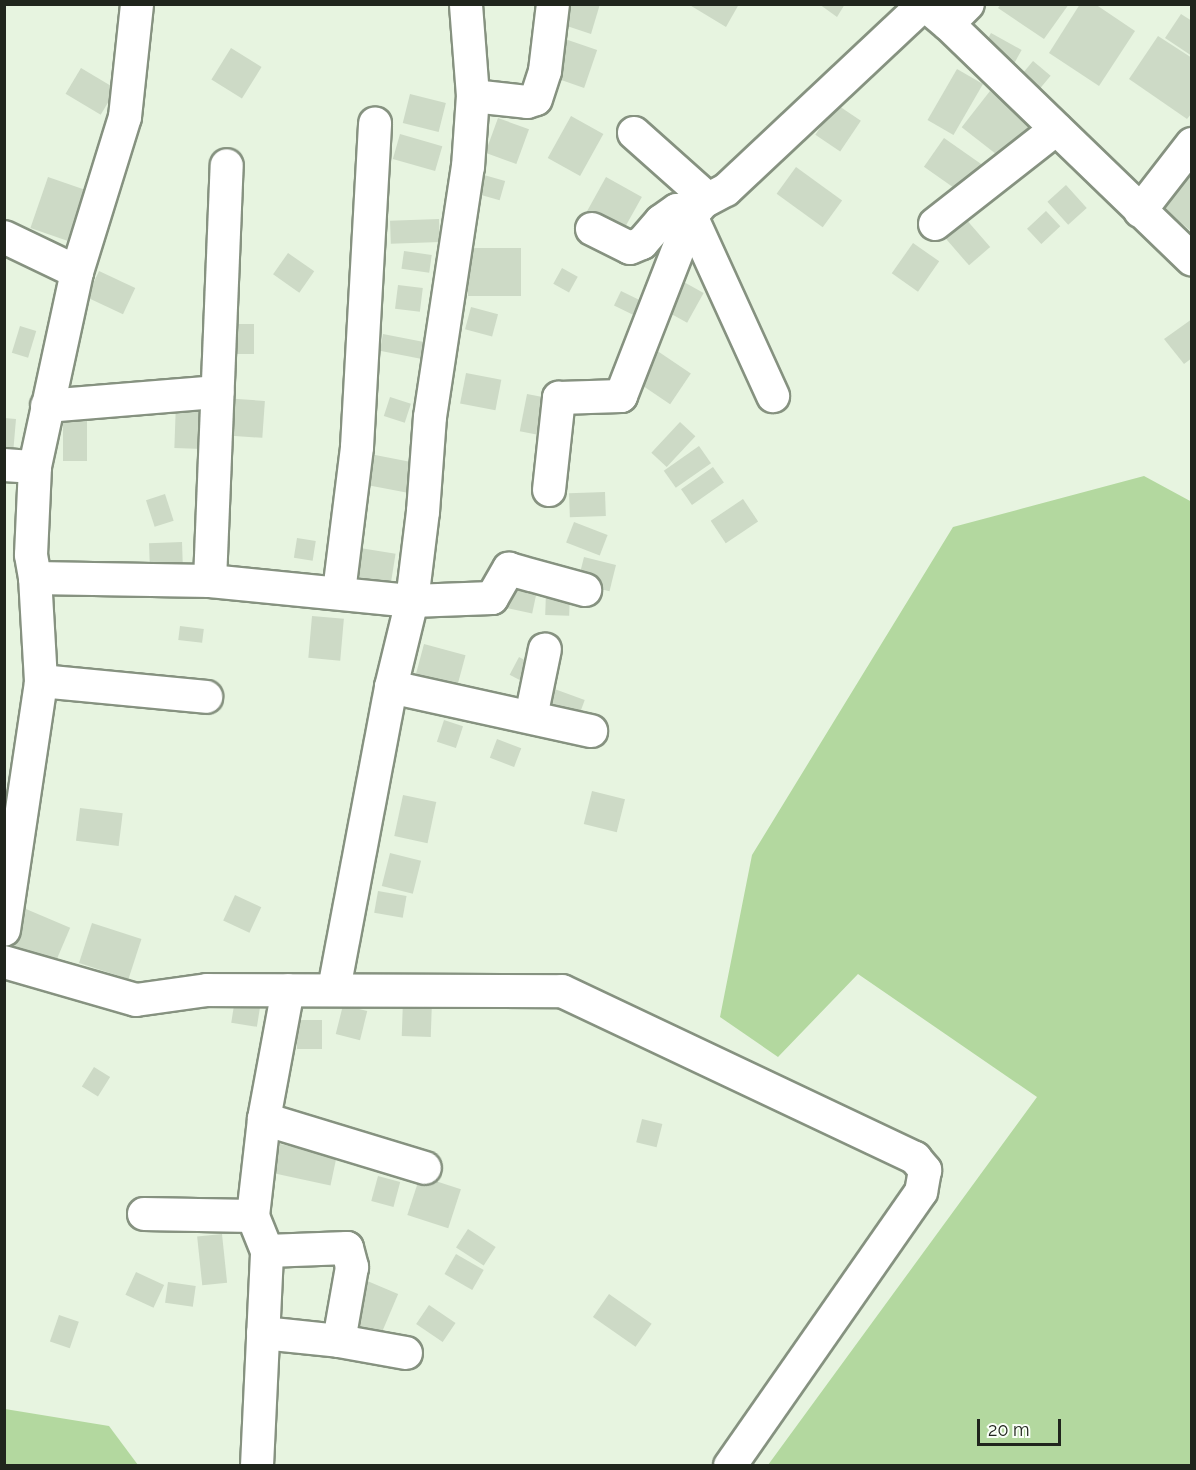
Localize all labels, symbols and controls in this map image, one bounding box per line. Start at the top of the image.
scale bar [980,1407,1064,1445]
text: 20 m [988,1419,1030,1440]

